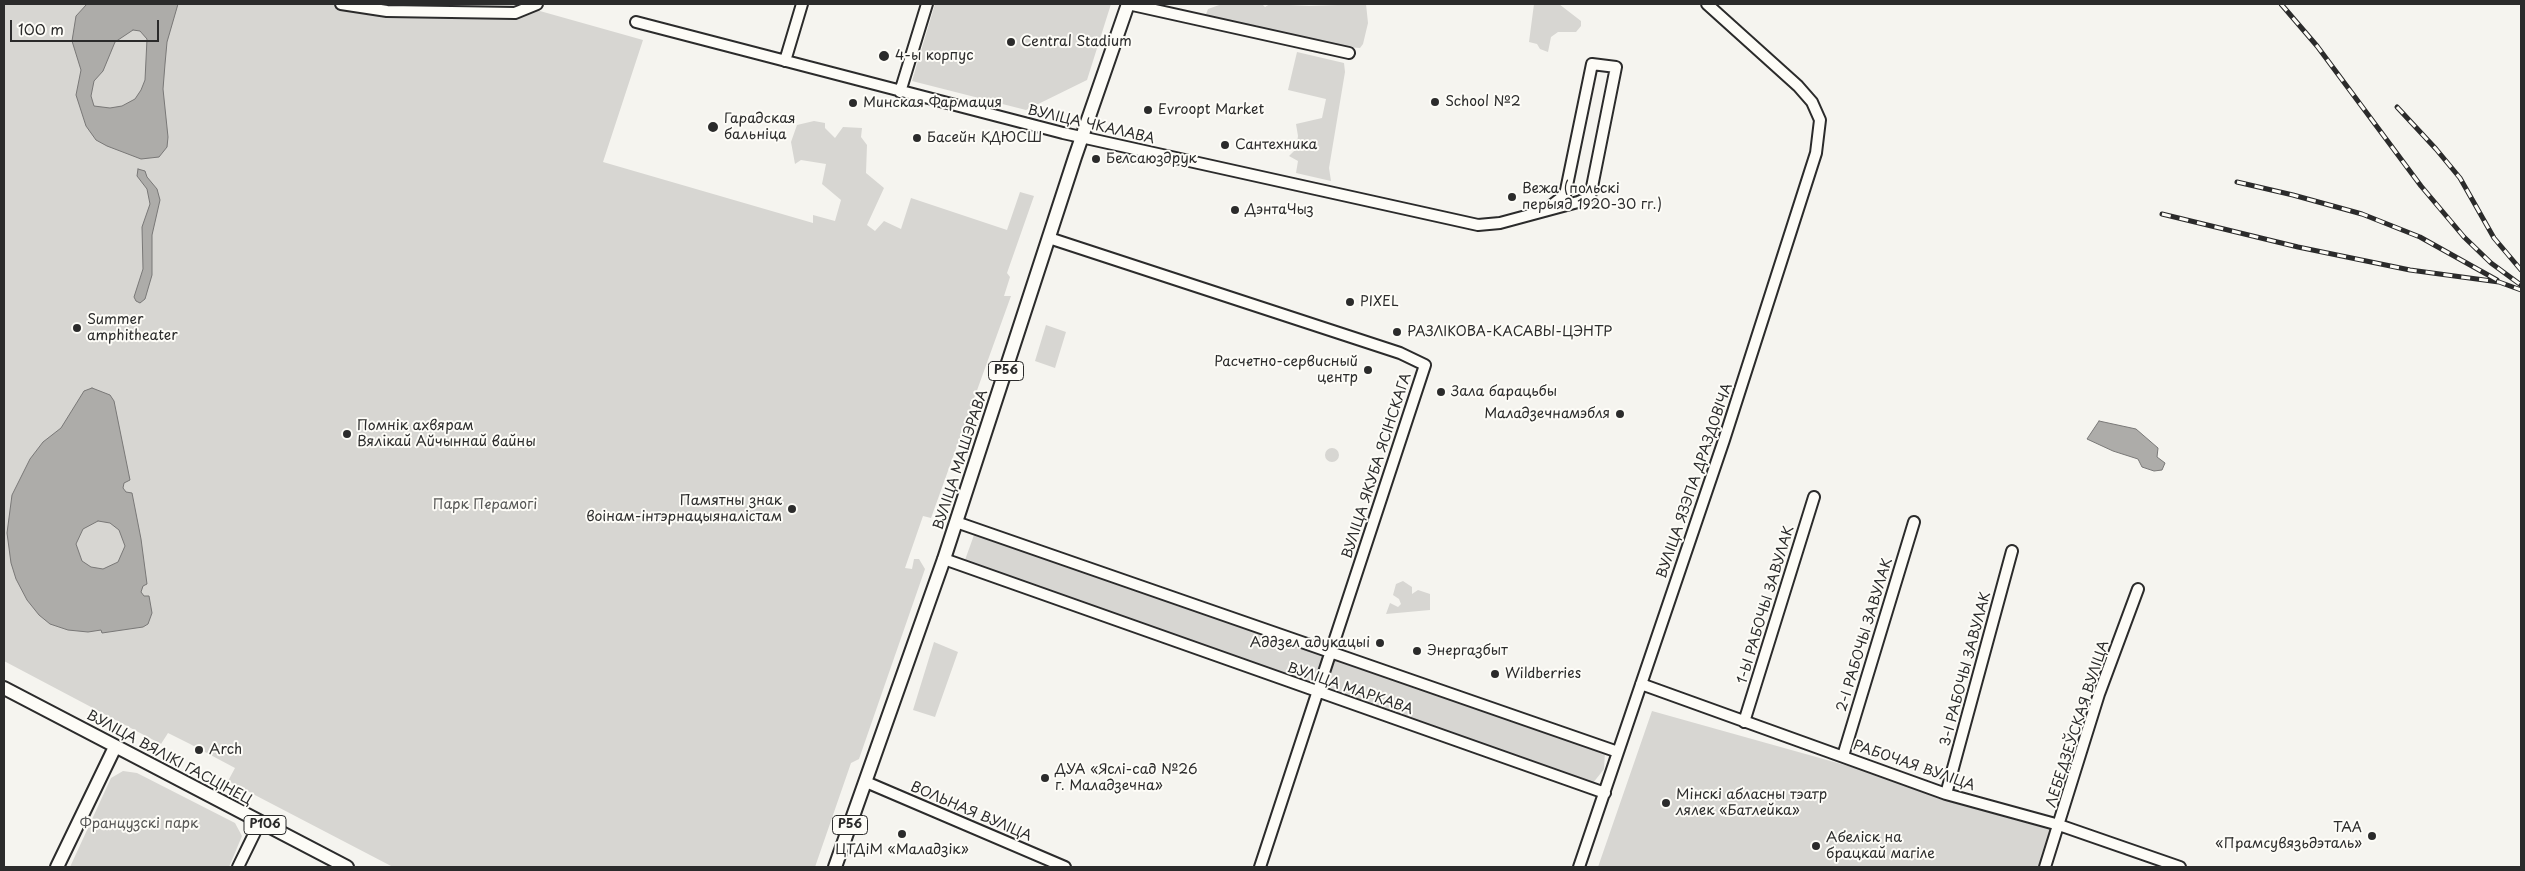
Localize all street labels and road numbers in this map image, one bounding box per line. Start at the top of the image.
street label: ВУЛІЦА ЧКАЛАВА [1026,102,1156,148]
road number: Р56 [988,362,1024,381]
street label: ВУЛІЦА ЯКУБА ЯСІНСКАГА [1339,371,1415,561]
street label: ВУЛІЦА ЯЗЭПА ДРАЗДОВІЧА [1654,381,1736,581]
street label: ВУЛІЦА МАШЭРАВА [930,388,992,532]
street label: 1-Ы РАБОЧЫ ЗАВУЛАК [1734,524,1798,686]
street label: 2-І РАБОЧЫ ЗАВУЛАК [1834,556,1896,714]
street label: 3-І РАБОЧЫ ЗАВУЛАК [1937,590,1995,748]
street label: ЛЕБЕДЗЕЎСКАЯ ВУЛІЦА [2043,638,2113,810]
street label: ВУЛІЦА МАРКАВА [1285,660,1415,718]
street label: ВУЛІЦА ВЯЛІКІ ГАСЦІНЕЦ [83,707,255,809]
street label: РАБОЧАЯ ВУЛІЦА [1851,737,1977,795]
street label: ВОЛЬНАЯ ВУЛІЦА [908,779,1034,845]
road number: Р106 [244,816,286,834]
road number: Р56 [832,816,868,834]

